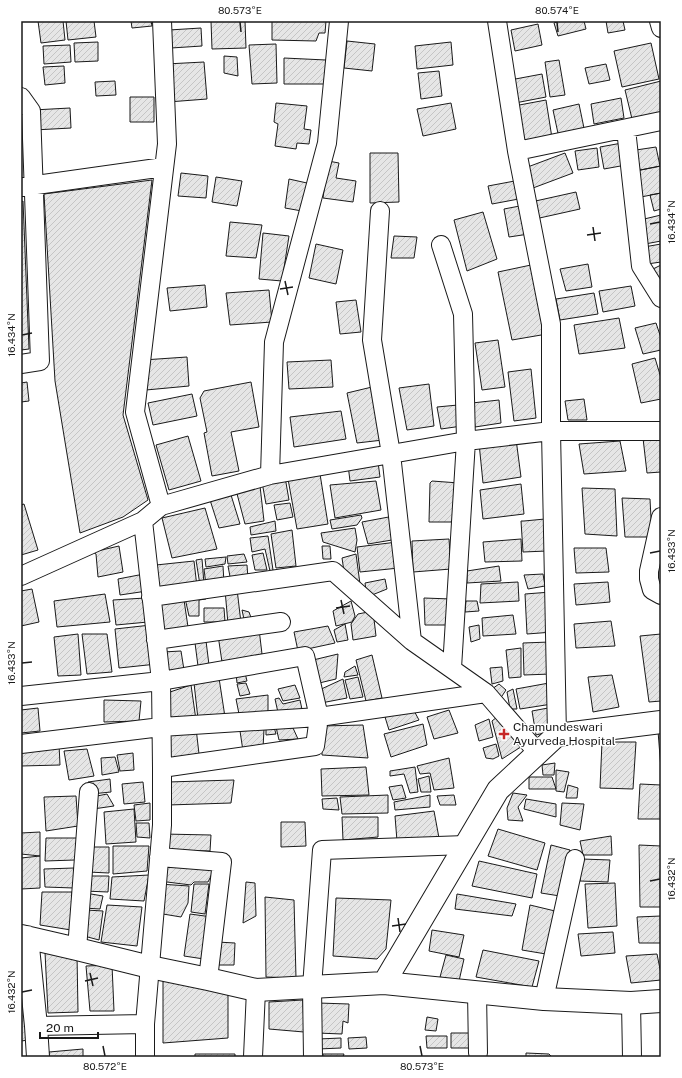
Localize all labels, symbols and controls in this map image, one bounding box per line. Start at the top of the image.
text: 80.573°E [218,4,262,16]
text: 80.574°E [535,4,579,16]
text: 16.434°N [665,200,677,244]
text: 16.434°N [5,313,17,357]
text: 16.433°N [665,529,677,573]
text: 16.433°N [5,641,17,685]
place label: Chamundeswari Ayurveda Hospital [513,720,616,748]
marker: Chamundeswari Ayurveda Hospital [498,728,510,740]
text: 16.432°N [665,857,677,901]
text: 16.432°N [5,970,17,1014]
scale bar [40,1014,98,1040]
text: 20 m [46,1021,74,1035]
text: 80.572°E [83,1060,127,1072]
text: 80.573°E [400,1060,444,1072]

